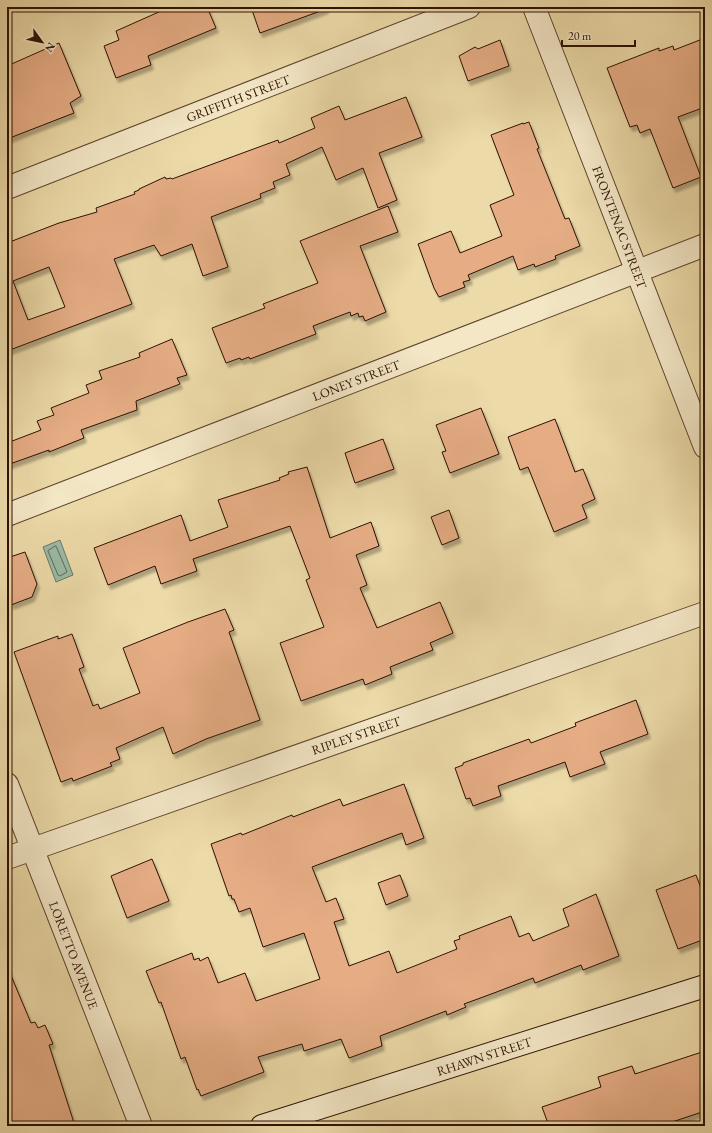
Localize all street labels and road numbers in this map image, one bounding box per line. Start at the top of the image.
street label: GRIFFITH STREET [184,71,293,126]
street label: FRONTENAC STREET [588,163,651,291]
street label: LONEY STREET [310,356,403,405]
street label: RIPLEY STREET [309,712,403,759]
street label: LORETTO AVENUE [45,899,102,1012]
street label: RHAWN STREET [434,1033,534,1080]

